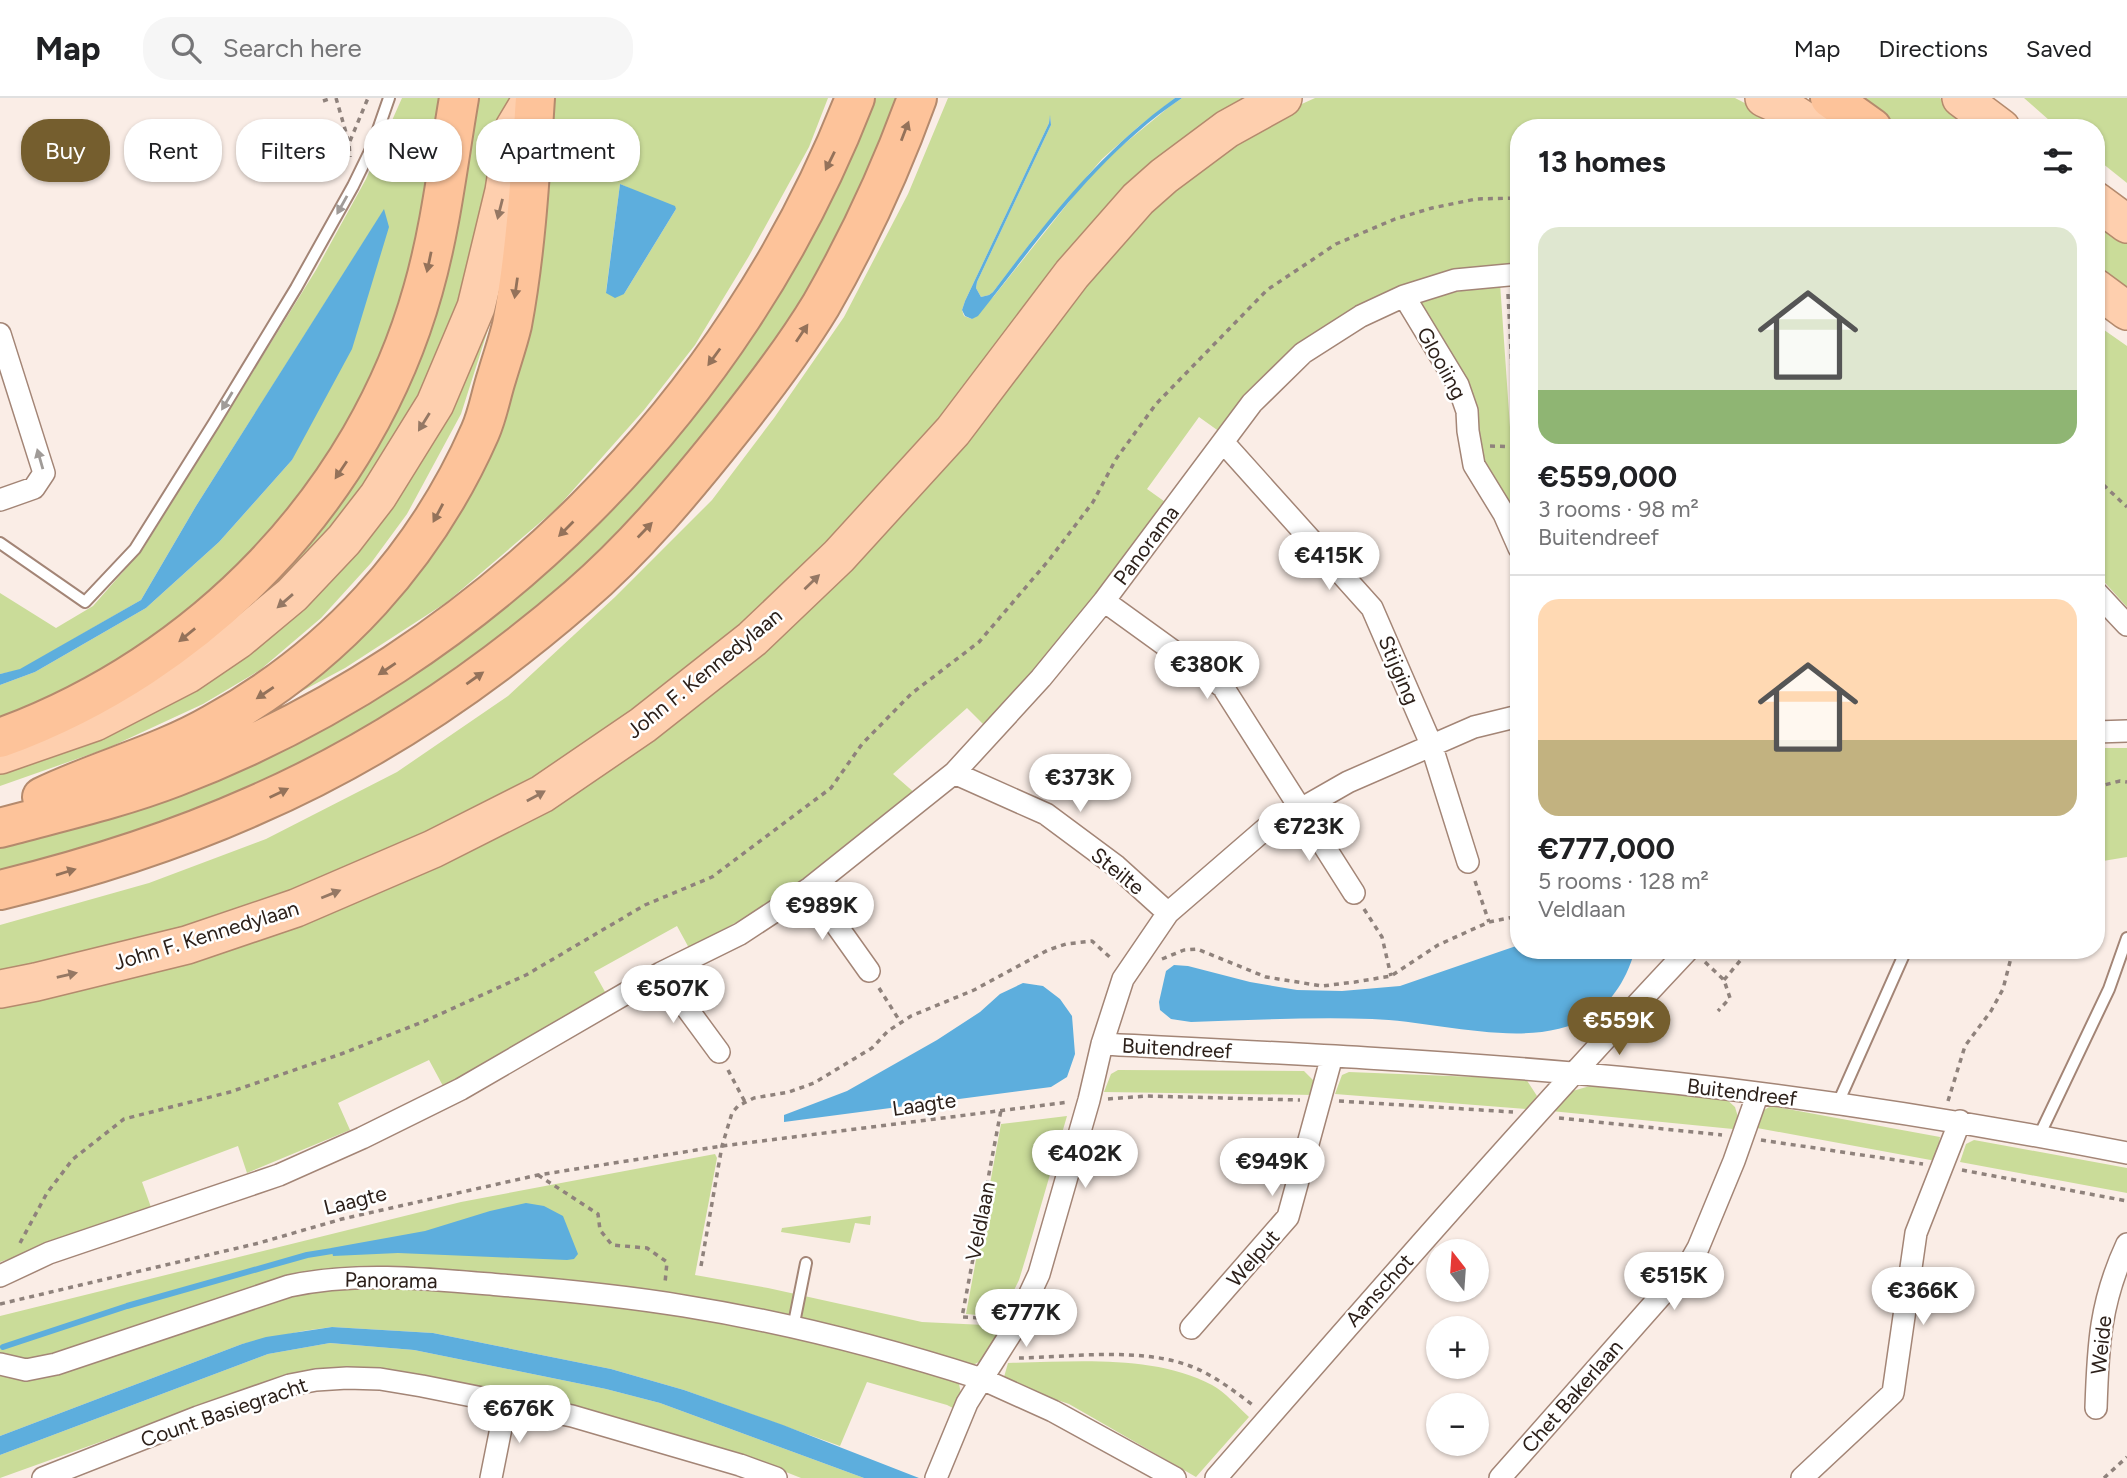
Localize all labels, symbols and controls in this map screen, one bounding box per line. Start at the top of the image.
search box [143,17,633,80]
text: Map [35,29,101,68]
icon: search [167,29,205,67]
text: Search here [223,32,362,64]
text: Map [1794,34,1840,63]
text: Directions [1878,34,1988,63]
text: Saved [2026,34,2092,63]
chip: Buy [21,119,110,182]
chip: Rent [124,119,222,182]
chip: Filters [236,119,350,182]
chip: New [364,119,462,182]
chip: Apartment [476,119,640,182]
one-way arrow [899,120,910,141]
icon: filters [2039,142,2077,180]
text: 13 homes [1538,143,1666,180]
one-way arrow [824,151,835,171]
one-way arrow [336,195,348,215]
one-way arrow [494,198,505,220]
one-way arrow [424,251,435,273]
icon: home [1745,272,1871,398]
one-way arrow [511,277,522,299]
street label: Glooiing [1412,323,1472,403]
one-way arrow [795,324,809,342]
one-way arrow [707,348,721,366]
one-way arrow [221,392,234,411]
one-way arrow [417,412,430,432]
one-way arrow [34,448,44,469]
text: €559,000 [1538,458,1677,495]
one-way arrow [335,460,348,479]
text: 3 rooms · 98 m² [1538,495,1699,523]
street label: Panorama [1108,500,1184,590]
one-way arrow [432,503,443,523]
one-way arrow [557,520,574,537]
one-way arrow [637,522,653,539]
text: Buitendreef [1538,523,1659,551]
pin: €415K [1280,532,1378,592]
text: €415K [1295,541,1363,569]
one-way arrow [803,574,820,590]
one-way arrow [276,593,293,608]
street label: John F. Kennedylaan [621,603,787,743]
one-way arrow [178,627,195,642]
street label: Stijging [1373,632,1425,708]
pin: €380K [1158,642,1256,701]
icon: home [1745,644,1871,770]
text: €380K [1170,650,1244,678]
one-way arrow [377,662,397,675]
one-way arrow [466,671,484,685]
one-way arrow [255,686,274,699]
pin: €373K [1031,754,1129,814]
text: €373K [1045,763,1115,791]
one-way arrow [269,788,289,799]
one-way arrow [526,791,546,802]
pin: €723K [1260,804,1358,863]
text: €723K [1274,812,1344,840]
text: €777,000 [1538,830,1675,867]
street label: Steilte [1086,842,1150,900]
one-way arrow [56,867,77,877]
text: 5 rooms · 128 m² [1538,867,1709,895]
pin: €989K [773,882,871,942]
one-way arrow [320,888,341,899]
text: €989K [786,891,858,919]
street label: John F. Kennedylaan [110,895,302,975]
text: Veldlaan [1538,895,1625,923]
pin: €507K [624,965,722,1025]
one-way arrow [56,969,78,980]
text: €507K [637,974,709,1002]
pin: €559K [1570,998,1668,1057]
text: €559K [1583,1006,1655,1034]
street label: Buitendreef [1121,1033,1233,1063]
street label: Buitendreef [1686,1073,1799,1111]
street label: Laagte [891,1087,957,1121]
pin: €402K [1036,1130,1134,1190]
pin: €949K [1223,1138,1321,1198]
text: €402K [1048,1139,1122,1167]
text: €949K [1236,1147,1308,1175]
street label: Veldlaan [960,1179,1000,1263]
street label: Laagte [321,1180,389,1220]
street label: Welput [1221,1224,1285,1292]
north arrow [1426,1239,1489,1302]
map controls [1426,1239,1489,1456]
street label: Aanschot [1340,1248,1418,1332]
pin: €515K [1625,1252,1723,1312]
text: €515K [1640,1261,1708,1289]
street label: Panorama [344,1267,438,1293]
pin: €366K [1874,1268,1972,1327]
text: €366K [1888,1276,1958,1304]
pin: €777K [977,1290,1075,1349]
text: €777K [991,1298,1061,1326]
street label: Weide [2085,1314,2117,1376]
button: + [1426,1316,1489,1379]
street label: Chet Bakerlaan [1516,1334,1628,1458]
street label: Count Basiegracht [137,1372,311,1452]
pin: €676K [470,1386,568,1445]
button: − [1426,1393,1489,1456]
text: €676K [484,1394,554,1422]

